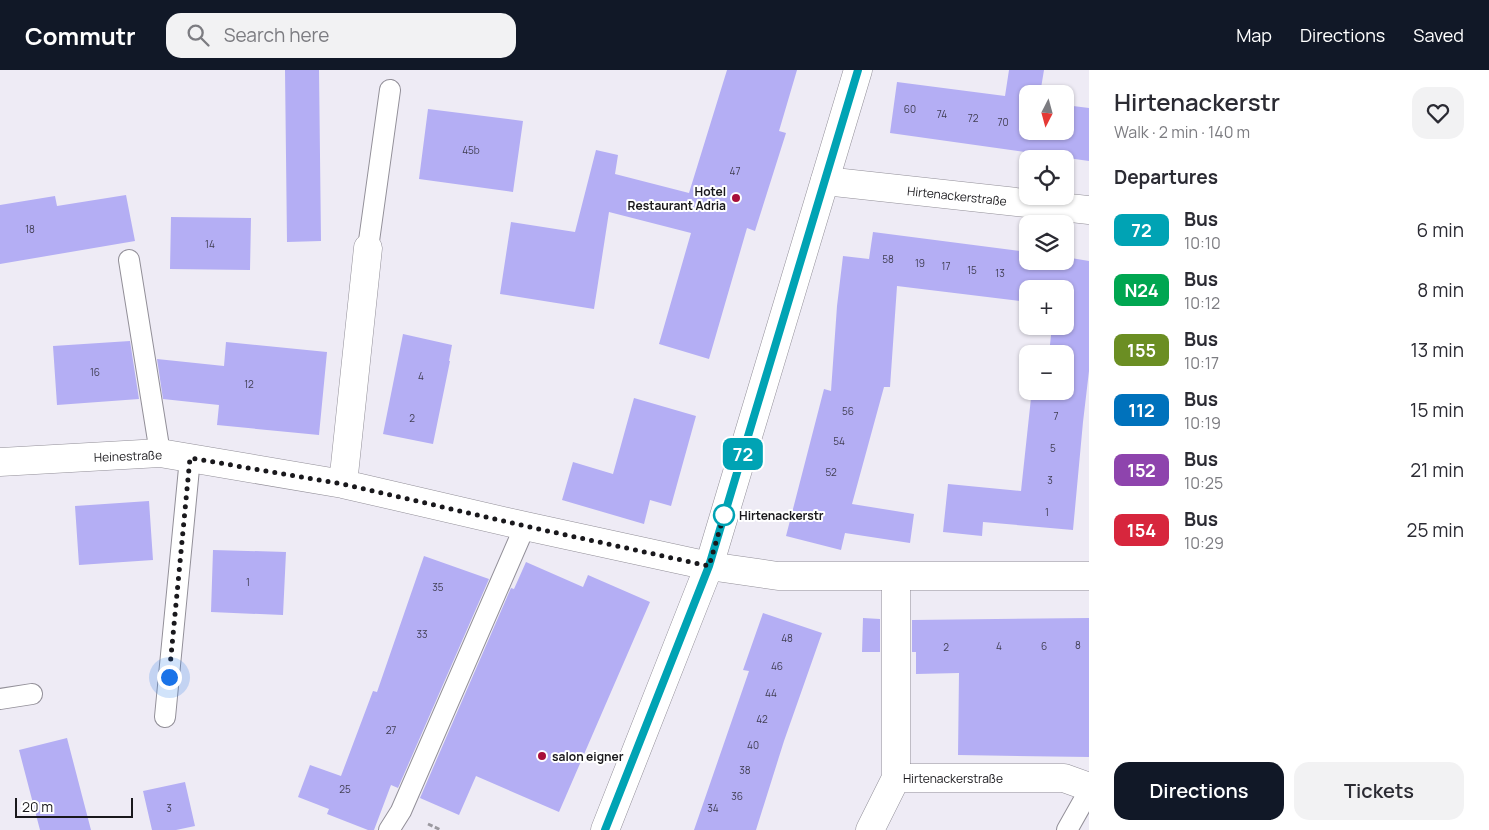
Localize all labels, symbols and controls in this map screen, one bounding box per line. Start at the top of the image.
search box [166,13,516,58]
text: Commutr [25,19,136,52]
icon: search [184,21,212,49]
text: Search here [224,22,329,48]
text: Map [1236,23,1272,47]
text: Directions [1300,23,1385,47]
text: Saved [1413,23,1464,47]
north arrow [1019,85,1074,140]
map controls [1019,85,1074,400]
text: Hirtenackerstr [1114,85,1280,118]
button: heart [1412,87,1464,139]
house number: 60 [904,102,916,116]
house number: 74 [937,107,947,121]
house number: 72 [968,111,979,125]
house number: 70 [997,115,1009,129]
text: Walk · 2 min · 140 m [1114,121,1250,143]
house number: 45b [462,143,480,157]
button: locate [1019,150,1074,205]
house number: 47 [730,164,740,178]
text: Departures [1114,164,1218,190]
street label: Hirtenackerstraße [906,182,1008,210]
place label: Hotel Restaurant Adria [628,183,726,214]
marker: Hotel Restaurant Adria [730,192,742,204]
text: Bus [1184,206,1218,232]
button: layers [1019,215,1074,270]
text: 6 min [1417,217,1464,243]
text: 72 [1131,218,1152,242]
house number: 18 [25,222,35,236]
text: 10:10 [1184,232,1221,254]
house number: 14 [205,237,215,251]
house number: 58 [882,252,894,266]
house number: 19 [915,256,925,270]
house number: 17 [942,259,950,273]
house number: 15 [967,263,977,277]
house number: 13 [995,266,1005,280]
text: Bus [1184,266,1218,292]
text: 8 min [1417,277,1464,303]
text: N24 [1124,278,1159,302]
button: + [1019,280,1074,335]
text: 10:12 [1184,292,1220,314]
text: Bus [1184,326,1218,352]
text: 13 min [1410,337,1464,363]
text: 155 [1127,338,1156,362]
button: − [1019,345,1074,400]
text: 10:17 [1184,352,1219,374]
house number: 16 [90,365,100,379]
house number: 4 [418,369,424,383]
house number: 12 [244,377,254,391]
text: Bus [1184,386,1218,412]
text: 15 min [1410,397,1464,423]
text: 112 [1128,398,1155,422]
house number: 56 [842,404,854,418]
house number: 7 [1053,409,1059,423]
house number: 2 [409,411,415,425]
text: 10:19 [1184,412,1221,434]
house number: 54 [833,434,845,448]
line badge: 72 [720,438,766,470]
house number: 5 [1050,441,1056,455]
text: 72 [733,442,753,466]
street label: Heinestraße [94,446,162,466]
text: Bus [1184,446,1218,472]
text: 21 min [1410,457,1464,483]
text: 152 [1127,458,1156,482]
house number: 52 [825,465,837,479]
text: 10:25 [1184,472,1223,494]
house number: 3 [1047,473,1053,487]
marker: Hirtenackerstr [713,504,735,526]
house number: 1 [1045,505,1049,519]
text: Bus [1184,506,1218,532]
place label: Hirtenackerstr [739,507,824,524]
text: 25 min [1407,517,1464,543]
text: 154 [1127,518,1156,542]
text: 10:29 [1184,532,1224,554]
house number: 1 [246,575,250,589]
house number: 35 [432,580,444,594]
house number: 33 [416,627,428,641]
house number: 48 [781,631,793,645]
house number: 8 [1075,638,1081,652]
house number: 4 [996,639,1002,653]
house number: 6 [1041,639,1047,653]
house number: 2 [943,640,949,654]
house number: 46 [771,659,783,673]
your location [157,665,182,690]
house number: 44 [765,686,777,700]
house number: 42 [756,712,768,726]
house number: 27 [386,723,396,737]
house number: 40 [747,738,759,752]
place label: salon eigner [552,748,624,765]
marker: salon eigner [536,750,548,762]
button: Directions [1114,762,1284,820]
button: Tickets [1294,762,1464,820]
house number: 38 [739,763,751,777]
street label: Hirtenackerstraße [903,770,1003,787]
house number: 25 [339,782,351,796]
house number: 36 [731,789,743,803]
scale bar [15,795,132,818]
text: 20 m [22,797,53,816]
house number: 3 [166,801,172,815]
house number: 34 [707,801,719,815]

